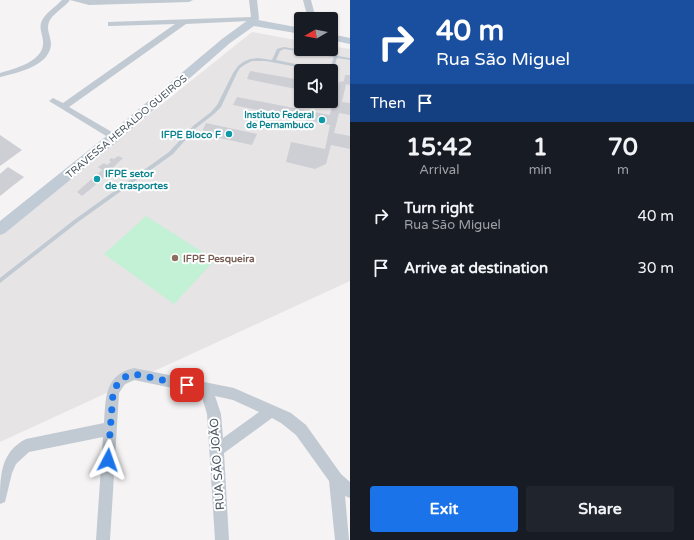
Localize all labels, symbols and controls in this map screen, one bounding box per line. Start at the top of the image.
north arrow [294,12,338,56]
map controls [294,12,338,108]
text: 40 m [436,14,504,48]
icon: right [370,16,422,68]
text: Rua São Miguel [436,48,570,70]
button: sound [294,64,338,108]
street label: TRAVESSA HERALDO GUEIROS [64,73,190,181]
icon: arrive [414,92,436,114]
text: Then [370,94,406,112]
place label: Instituto Federal de Pernambuco [244,110,315,131]
marker: Instituto Federal de Pernambuco [317,115,327,125]
place label: IFPE Bloco F [161,129,221,141]
marker: IFPE Bloco F [224,129,234,139]
text: 15:42 [406,133,473,162]
text: 1 [533,133,548,162]
text: 70 [608,133,638,162]
text: Arrival [419,162,459,178]
text: min [529,162,552,178]
text: m [617,162,629,178]
place label: IFPE setor de trasportes [105,168,168,192]
marker: IFPE setor de trasportes [92,174,102,184]
text: Turn right [404,199,474,217]
icon: right [370,205,392,227]
text: 40 m [637,207,674,225]
text: Rua São Miguel [404,217,501,233]
marker: IFPE Pesqueira [170,253,180,263]
place label: IFPE Pesqueira [183,253,255,265]
icon: arrive [370,257,392,279]
text: Arrive at destination [404,259,548,277]
text: 30 m [637,259,674,277]
pin [170,368,204,402]
icon: arrive [176,374,198,396]
street label: RUA SÃO JOÃO [207,417,227,510]
position arrow [87,439,129,481]
button: Exit [370,486,518,532]
button: Share [526,486,674,532]

